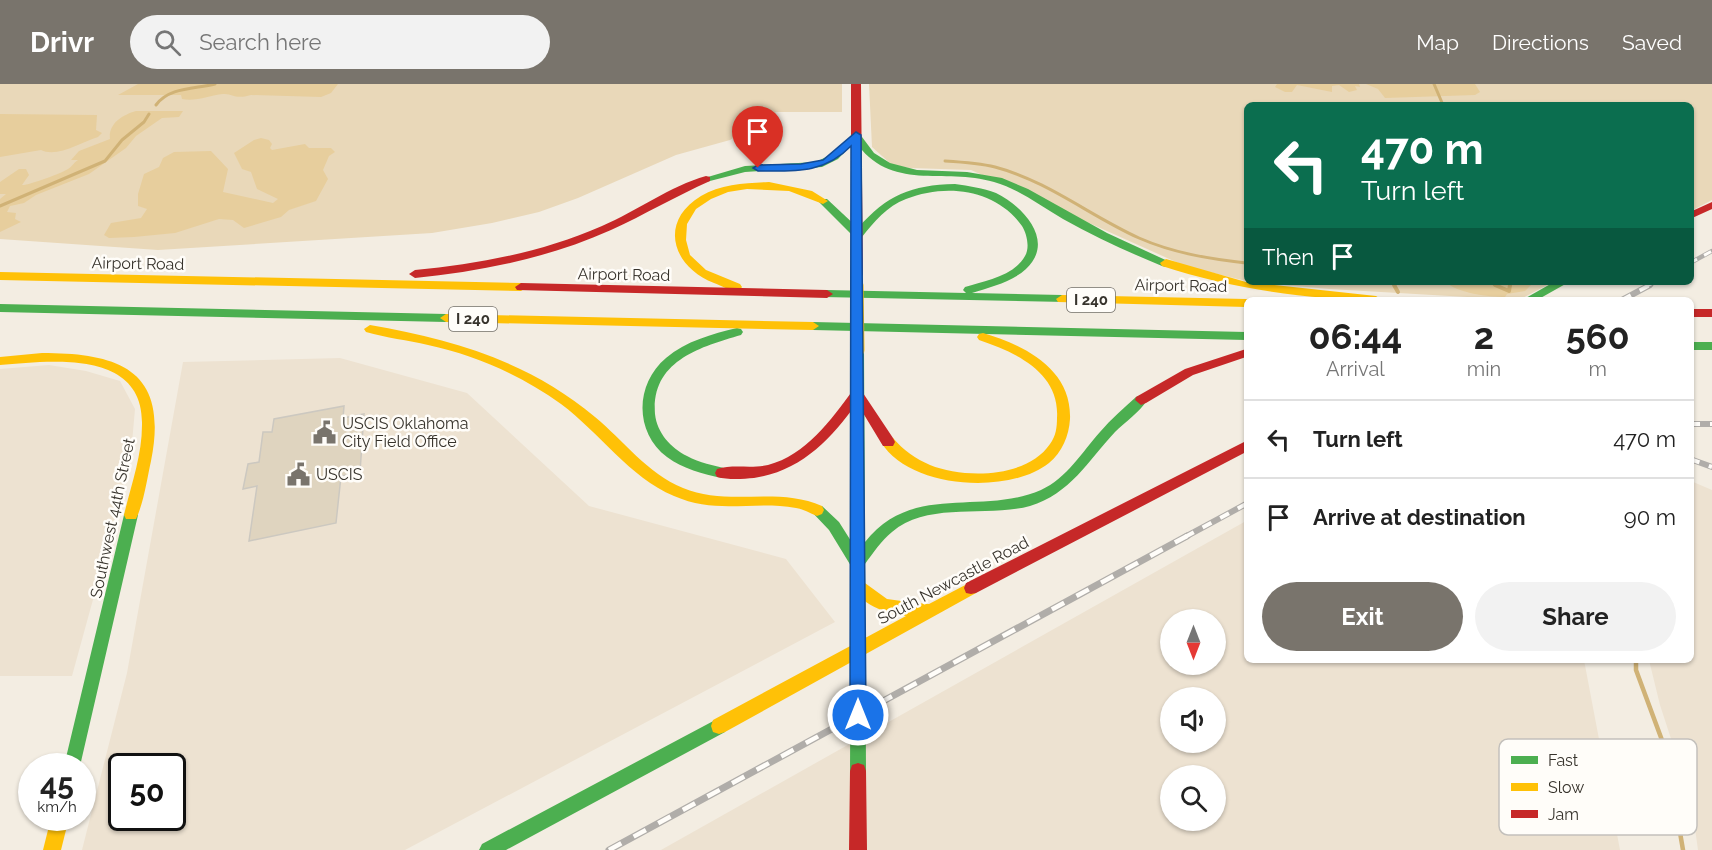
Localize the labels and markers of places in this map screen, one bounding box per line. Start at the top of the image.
pin [732,106,783,168]
place label: USCIS Oklahoma City Field Office [342,414,468,451]
public building icon: USCIS Oklahoma City Field Office [311,419,337,445]
public building icon: USCIS [285,461,311,487]
place label: USCIS [316,465,363,484]

